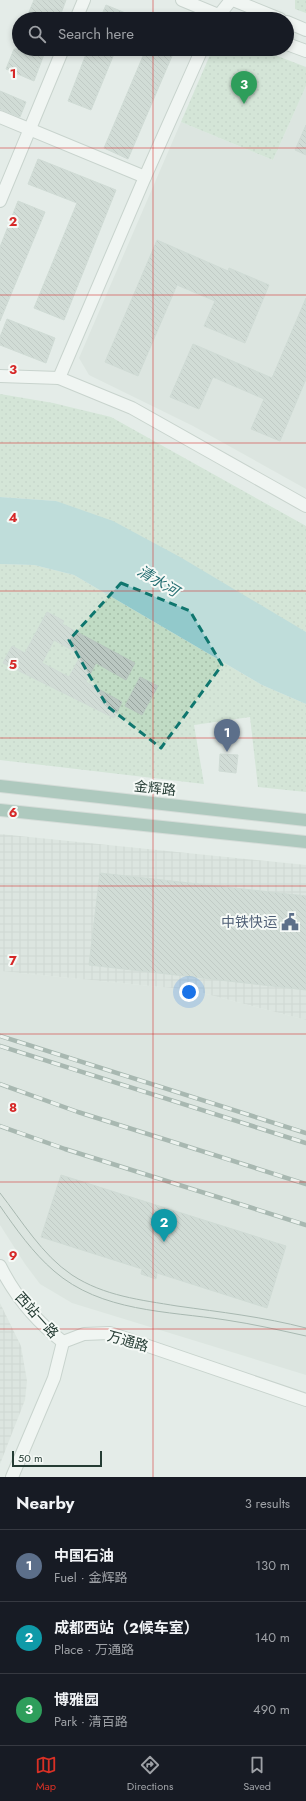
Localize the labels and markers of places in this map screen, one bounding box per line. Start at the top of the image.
pin: 3 [231,71,257,104]
pin: 1 [214,719,240,752]
place label: 中铁快运 [221,912,277,932]
public building icon: 中铁快运 [280,912,300,932]
pin: 2 [151,1209,177,1242]

